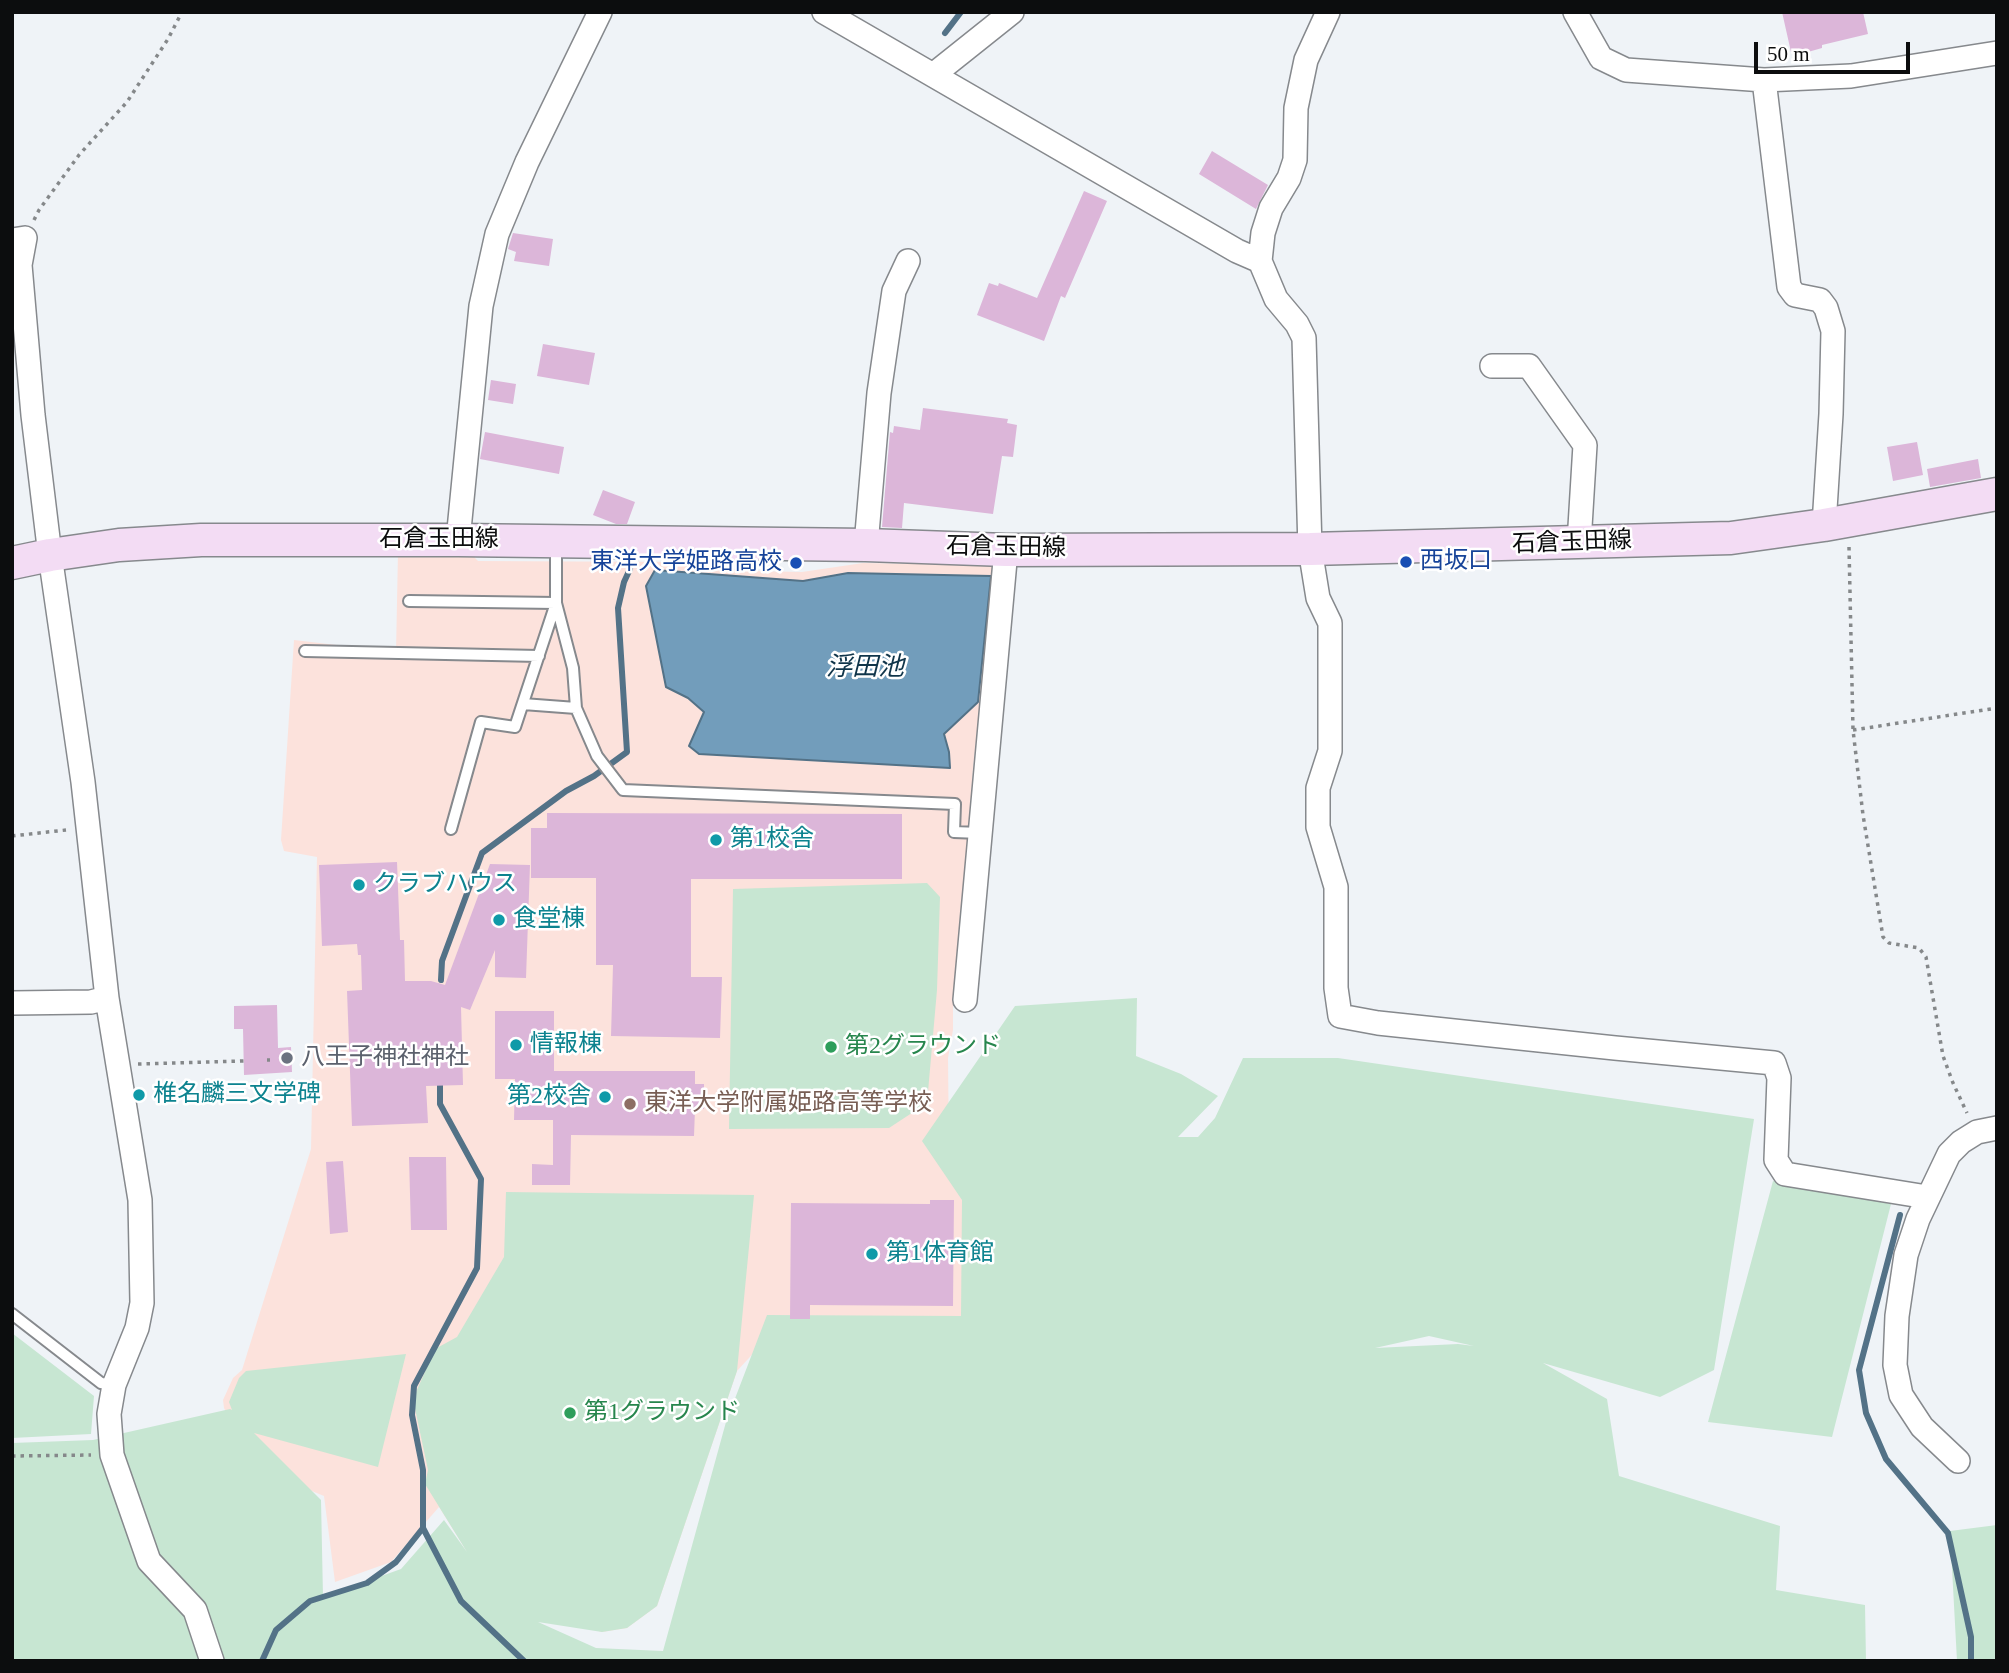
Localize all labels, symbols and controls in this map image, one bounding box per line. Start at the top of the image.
scale bar [1757,28,1913,72]
text: 50 m [1767,42,1810,66]
street label: 石倉玉田線 [379,526,499,554]
street label: 石倉玉田線 [1512,527,1632,559]
street label: 石倉玉田線 [946,533,1066,563]
place label: 西坂口 [1420,548,1492,576]
place label: 東洋大学姫路高校 [590,549,782,577]
marker: 西坂口 [1398,554,1414,570]
marker: 東洋大学姫路高校 [788,555,804,571]
water label: 浮田池 [826,652,904,684]
place label: 第1校舎 [730,826,814,854]
marker: 第1校舎 [708,832,724,848]
place label: クラブハウス [373,871,517,899]
marker: クラブハウス [351,877,367,893]
place label: 食堂棟 [513,906,585,934]
marker: 食堂棟 [491,912,507,928]
place label: 情報棟 [530,1031,602,1059]
place label: 第2グラウンド [845,1033,1001,1061]
marker: 情報棟 [508,1037,524,1053]
marker: 第2グラウンド [823,1039,839,1055]
place label: 八王子神社神社 [301,1044,469,1072]
marker: 八王子神社神社 [279,1050,295,1066]
place label: 椎名麟三文学碑 [153,1081,321,1109]
place label: 第2校舎 [507,1083,591,1111]
marker: 椎名麟三文学碑 [131,1087,147,1103]
marker: 第2校舎 [597,1089,613,1105]
place label: 東洋大学附属姫路高等学校 [644,1090,932,1118]
marker: 東洋大学附属姫路高等学校 [622,1096,638,1112]
place label: 第1体育館 [886,1240,994,1268]
marker: 第1体育館 [864,1246,880,1262]
place label: 第1グラウンド [584,1399,740,1427]
marker: 第1グラウンド [562,1405,578,1421]

